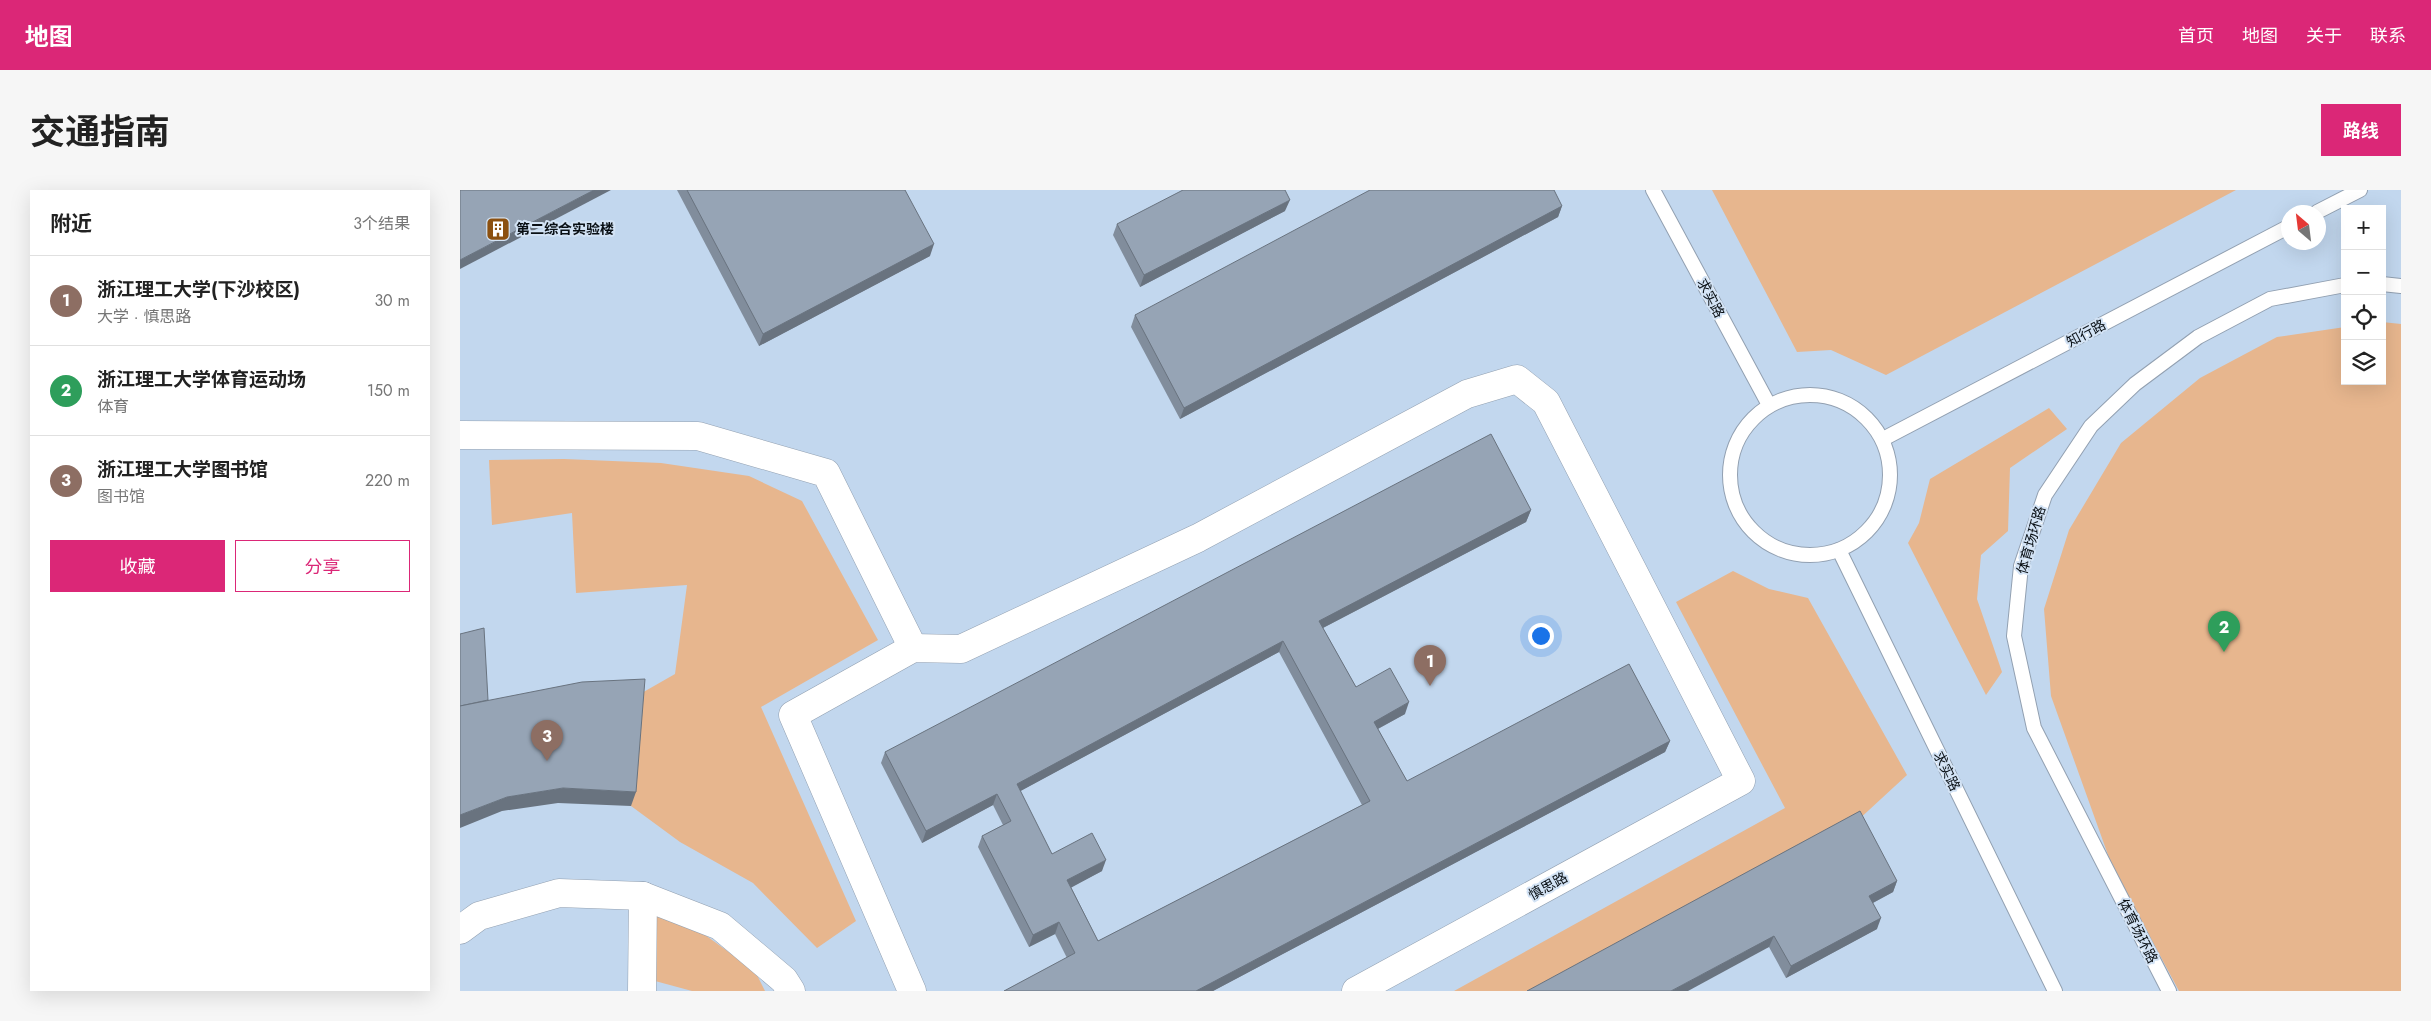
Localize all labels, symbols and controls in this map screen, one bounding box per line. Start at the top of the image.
text: 地图 [25,19,73,54]
text: 首页 [2178,23,2214,49]
text: 地图 [2242,23,2278,49]
text: 关于 [2306,23,2342,49]
text: 联系 [2370,23,2406,49]
button: 路线 [2321,104,2401,156]
text: 交通指南 [30,107,170,157]
north arrow [2281,205,2326,250]
map controls [2341,205,2386,385]
button: + [2341,205,2386,250]
text: 附近 [50,209,92,239]
text: 3个结果 [353,212,410,235]
building icon: 第二综合实验楼 [485,216,511,242]
place label: 第二综合实验楼 [516,219,614,239]
button: − [2341,250,2386,295]
street label: 求实路 [1692,275,1730,321]
text: 浙江理工大学(下沙校区) [97,276,300,303]
text: 1 [62,289,70,312]
text: 30 m [374,289,410,312]
button: locate [2341,295,2386,340]
text: 大学 · 慎思路 [97,305,191,328]
street label: 知行路 [2063,314,2109,352]
button: layers [2341,340,2386,385]
text: 浙江理工大学体育运动场 [97,366,306,393]
text: 2 [61,379,71,402]
text: 150 m [367,379,410,402]
text: 体育 [97,395,129,418]
text: 浙江理工大学图书馆 [97,456,268,483]
text: 3 [61,469,71,492]
text: 220 m [365,469,410,492]
text: 图书馆 [97,485,145,508]
street label: 体育场环路 [2012,504,2050,576]
button: 收藏 [50,540,225,592]
button: 分享 [235,540,410,592]
pin: 2 [2208,611,2240,652]
your location [1528,623,1554,649]
pin: 1 [1414,645,1446,686]
pin: 3 [531,720,563,761]
street label: 求实路 [1929,748,1965,794]
street label: 慎思路 [1525,867,1571,905]
street label: 体育场环路 [2113,895,2163,967]

